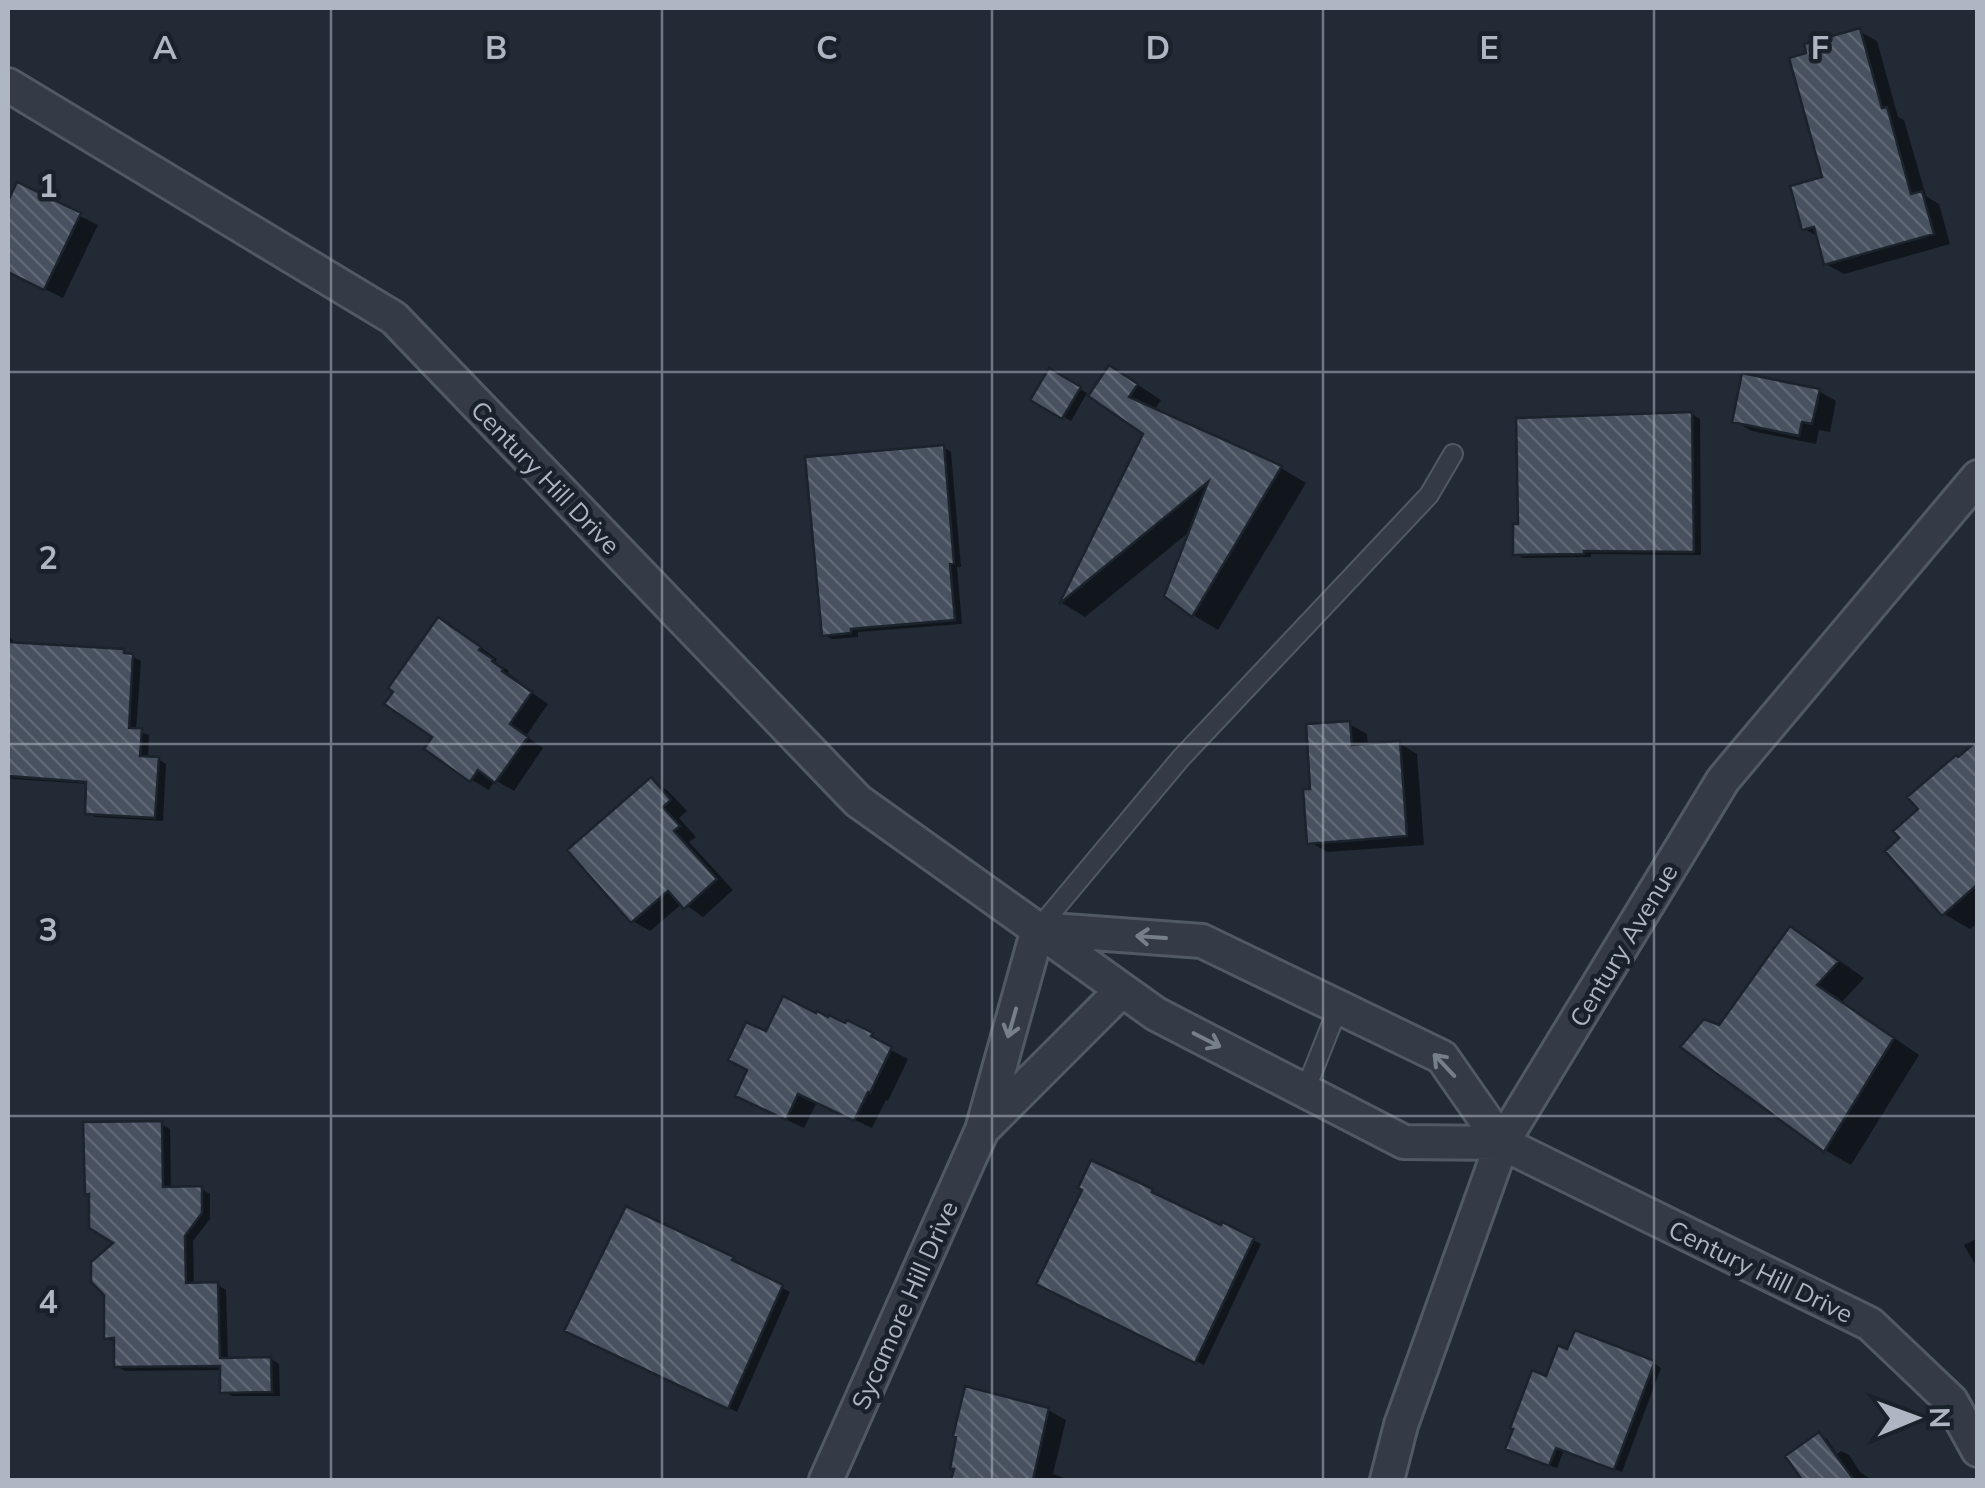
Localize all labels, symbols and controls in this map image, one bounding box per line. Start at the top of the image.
text: A [153,27,177,67]
text: B [485,27,507,67]
text: C [816,27,838,67]
text: D [1146,27,1170,67]
text: E [1479,27,1499,67]
text: F [1811,27,1829,67]
text: 1 [38,165,58,205]
street label: Century Hill Drive [465,394,627,560]
text: 2 [38,537,58,577]
street label: Century Avenue [1562,858,1684,1032]
text: 3 [38,909,58,949]
one-way arrow [1135,928,1168,947]
one-way arrow [1002,1007,1020,1038]
one-way arrow [1192,1031,1221,1050]
one-way arrow [1433,1053,1457,1078]
street label: Sycamore Hill Drive [844,1196,964,1414]
street label: Century Hill Drive [1664,1213,1858,1329]
text: 4 [38,1281,58,1321]
north arrow [1865,1368,1965,1468]
text: N [1923,1407,1958,1428]

